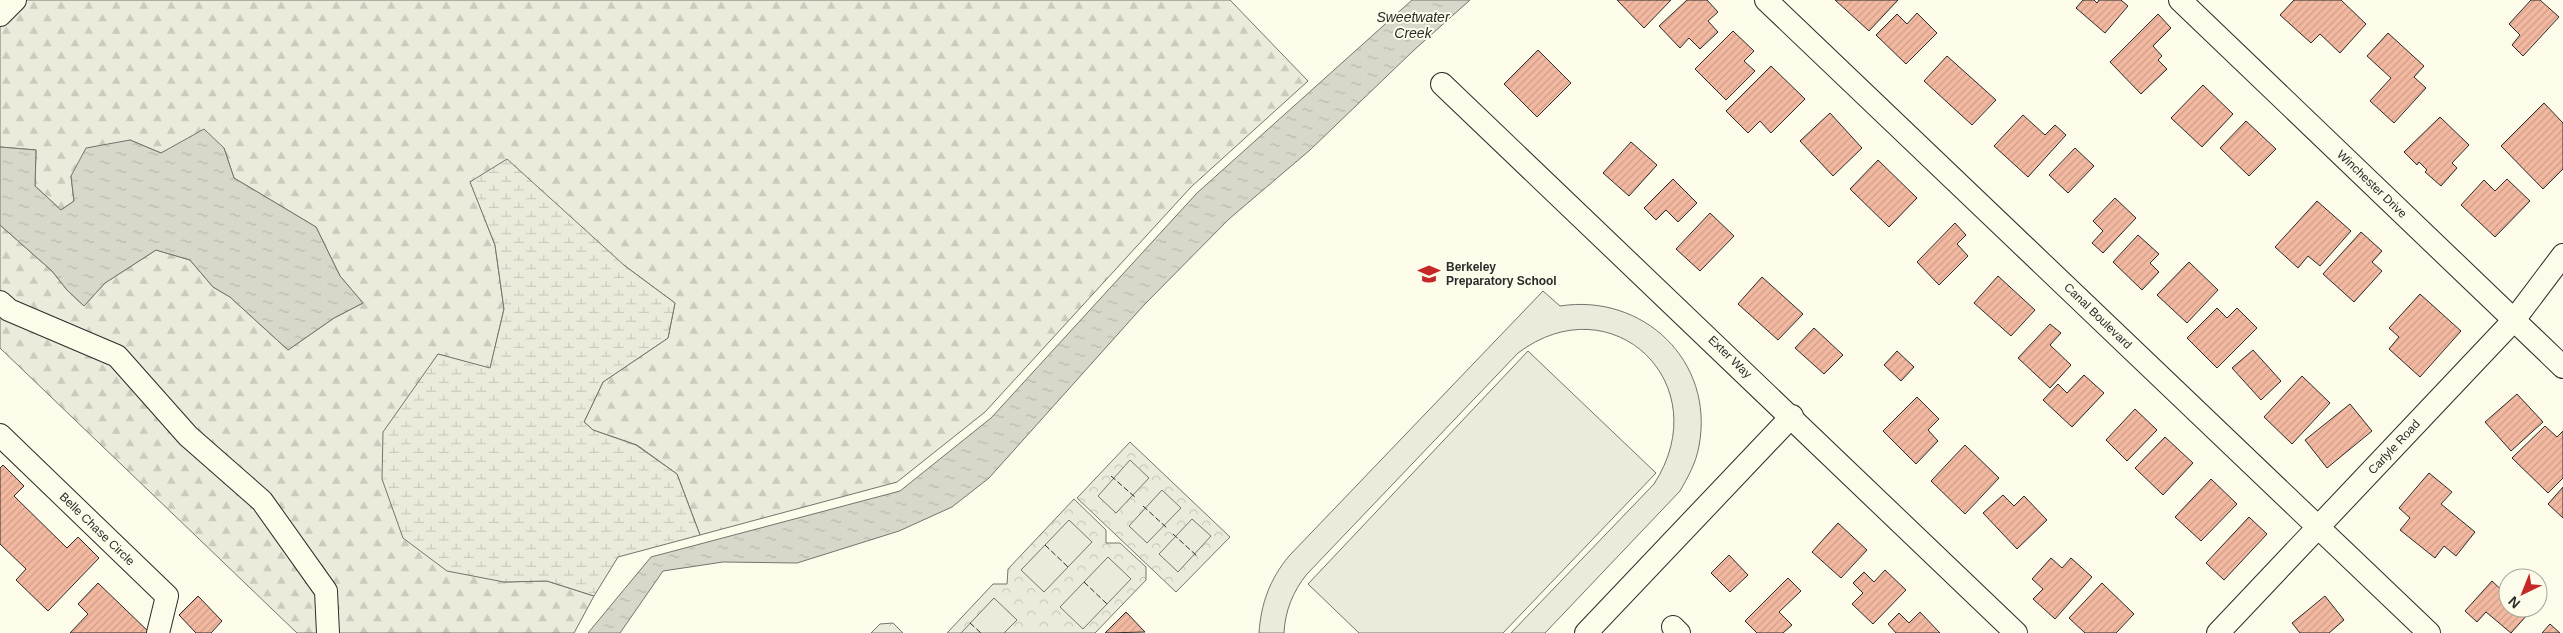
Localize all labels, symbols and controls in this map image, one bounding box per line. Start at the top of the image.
water label: Sweetwater Creek [1376,9,1451,41]
street label: Winchester Drive [2334,147,2410,221]
place label: Berkeley Preparatory School [1446,260,1557,288]
school or university icon: Berkeley Preparatory School [1416,261,1442,287]
street label: Canal Boulevard [2061,280,2135,352]
street label: Exter Way [1705,333,1755,381]
street label: Carlyle Road [2365,417,2423,477]
street label: Belle Chase Circle [57,490,138,569]
north arrow [2498,568,2548,618]
text: N [2505,593,2523,612]

